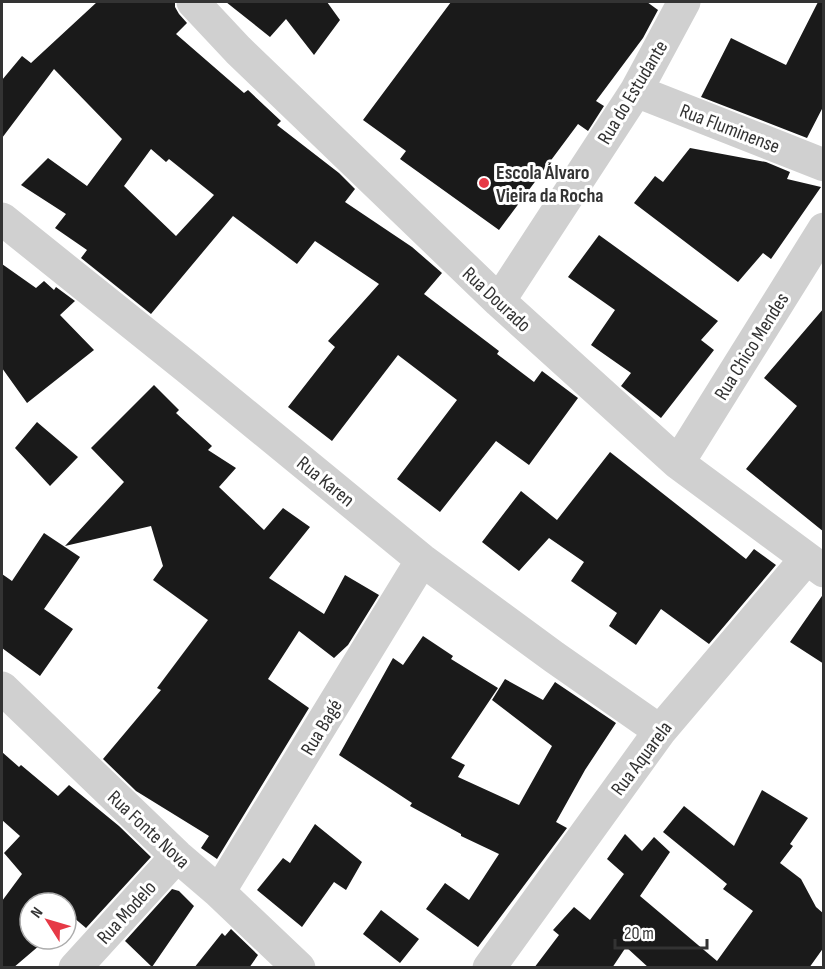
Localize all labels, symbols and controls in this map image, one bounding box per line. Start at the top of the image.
street label: Rua do Estudante [592,36,673,149]
street label: Rua Fluminense [676,99,783,159]
place label: Escola Álvaro Vieira da Rocha [496,161,604,208]
marker: Escola Álvaro Vieira da Rocha [477,176,491,190]
street label: Rua Dourado [457,262,535,337]
street label: Rua Chico Mendes [709,288,794,405]
street label: Rua Karen [292,451,359,512]
street label: Rua Bagé [296,695,348,760]
street label: Rua Aquarela [606,717,677,800]
street label: Rua Fonte Nova [102,786,194,874]
street label: Rua Modelo [92,876,161,949]
north arrow [18,891,78,951]
text: N [27,904,47,922]
scale bar [615,912,706,950]
text: 20 m [624,923,654,944]

